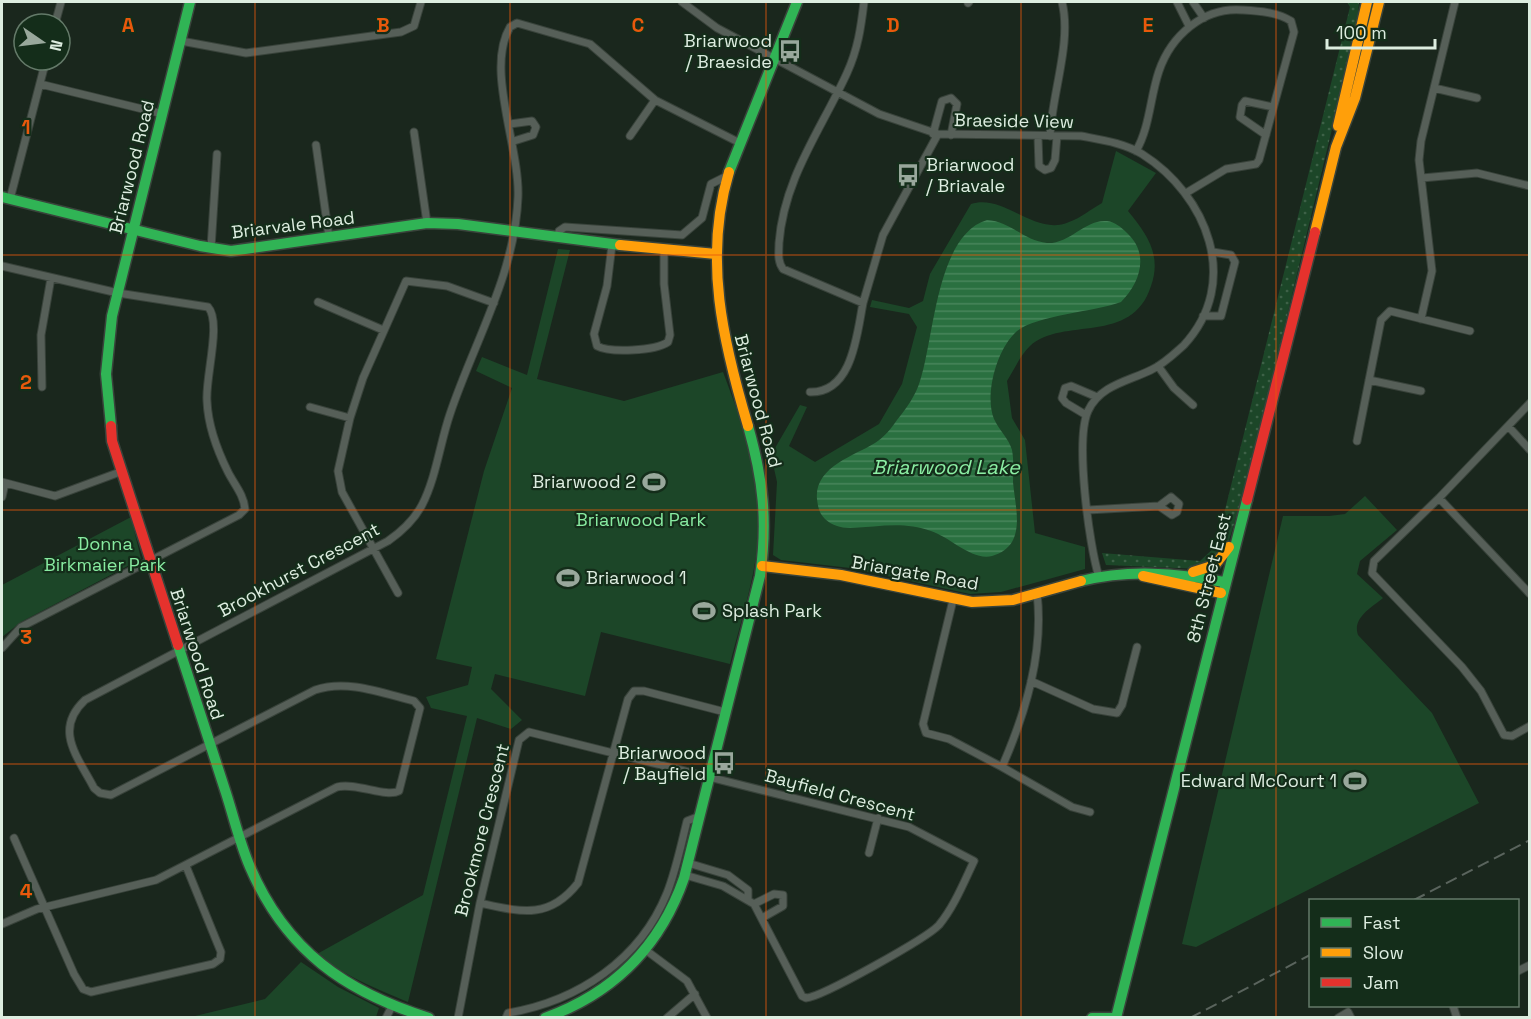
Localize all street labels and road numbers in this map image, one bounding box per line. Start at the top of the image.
street label: Briarwood Road [104,98,159,236]
street label: Braeside View [954,108,1074,133]
street label: Briarvale Road [230,206,356,243]
street label: Briarwood Road [730,332,787,470]
street label: 8th Street East [1181,511,1236,645]
street label: Brookhurst Crescent [214,517,383,622]
street label: Briargate Road [850,550,980,595]
street label: Briarwood Road [165,585,230,723]
street label: Brookmore Crescent [449,741,514,919]
street label: Bayfield Crescent [762,763,918,826]

